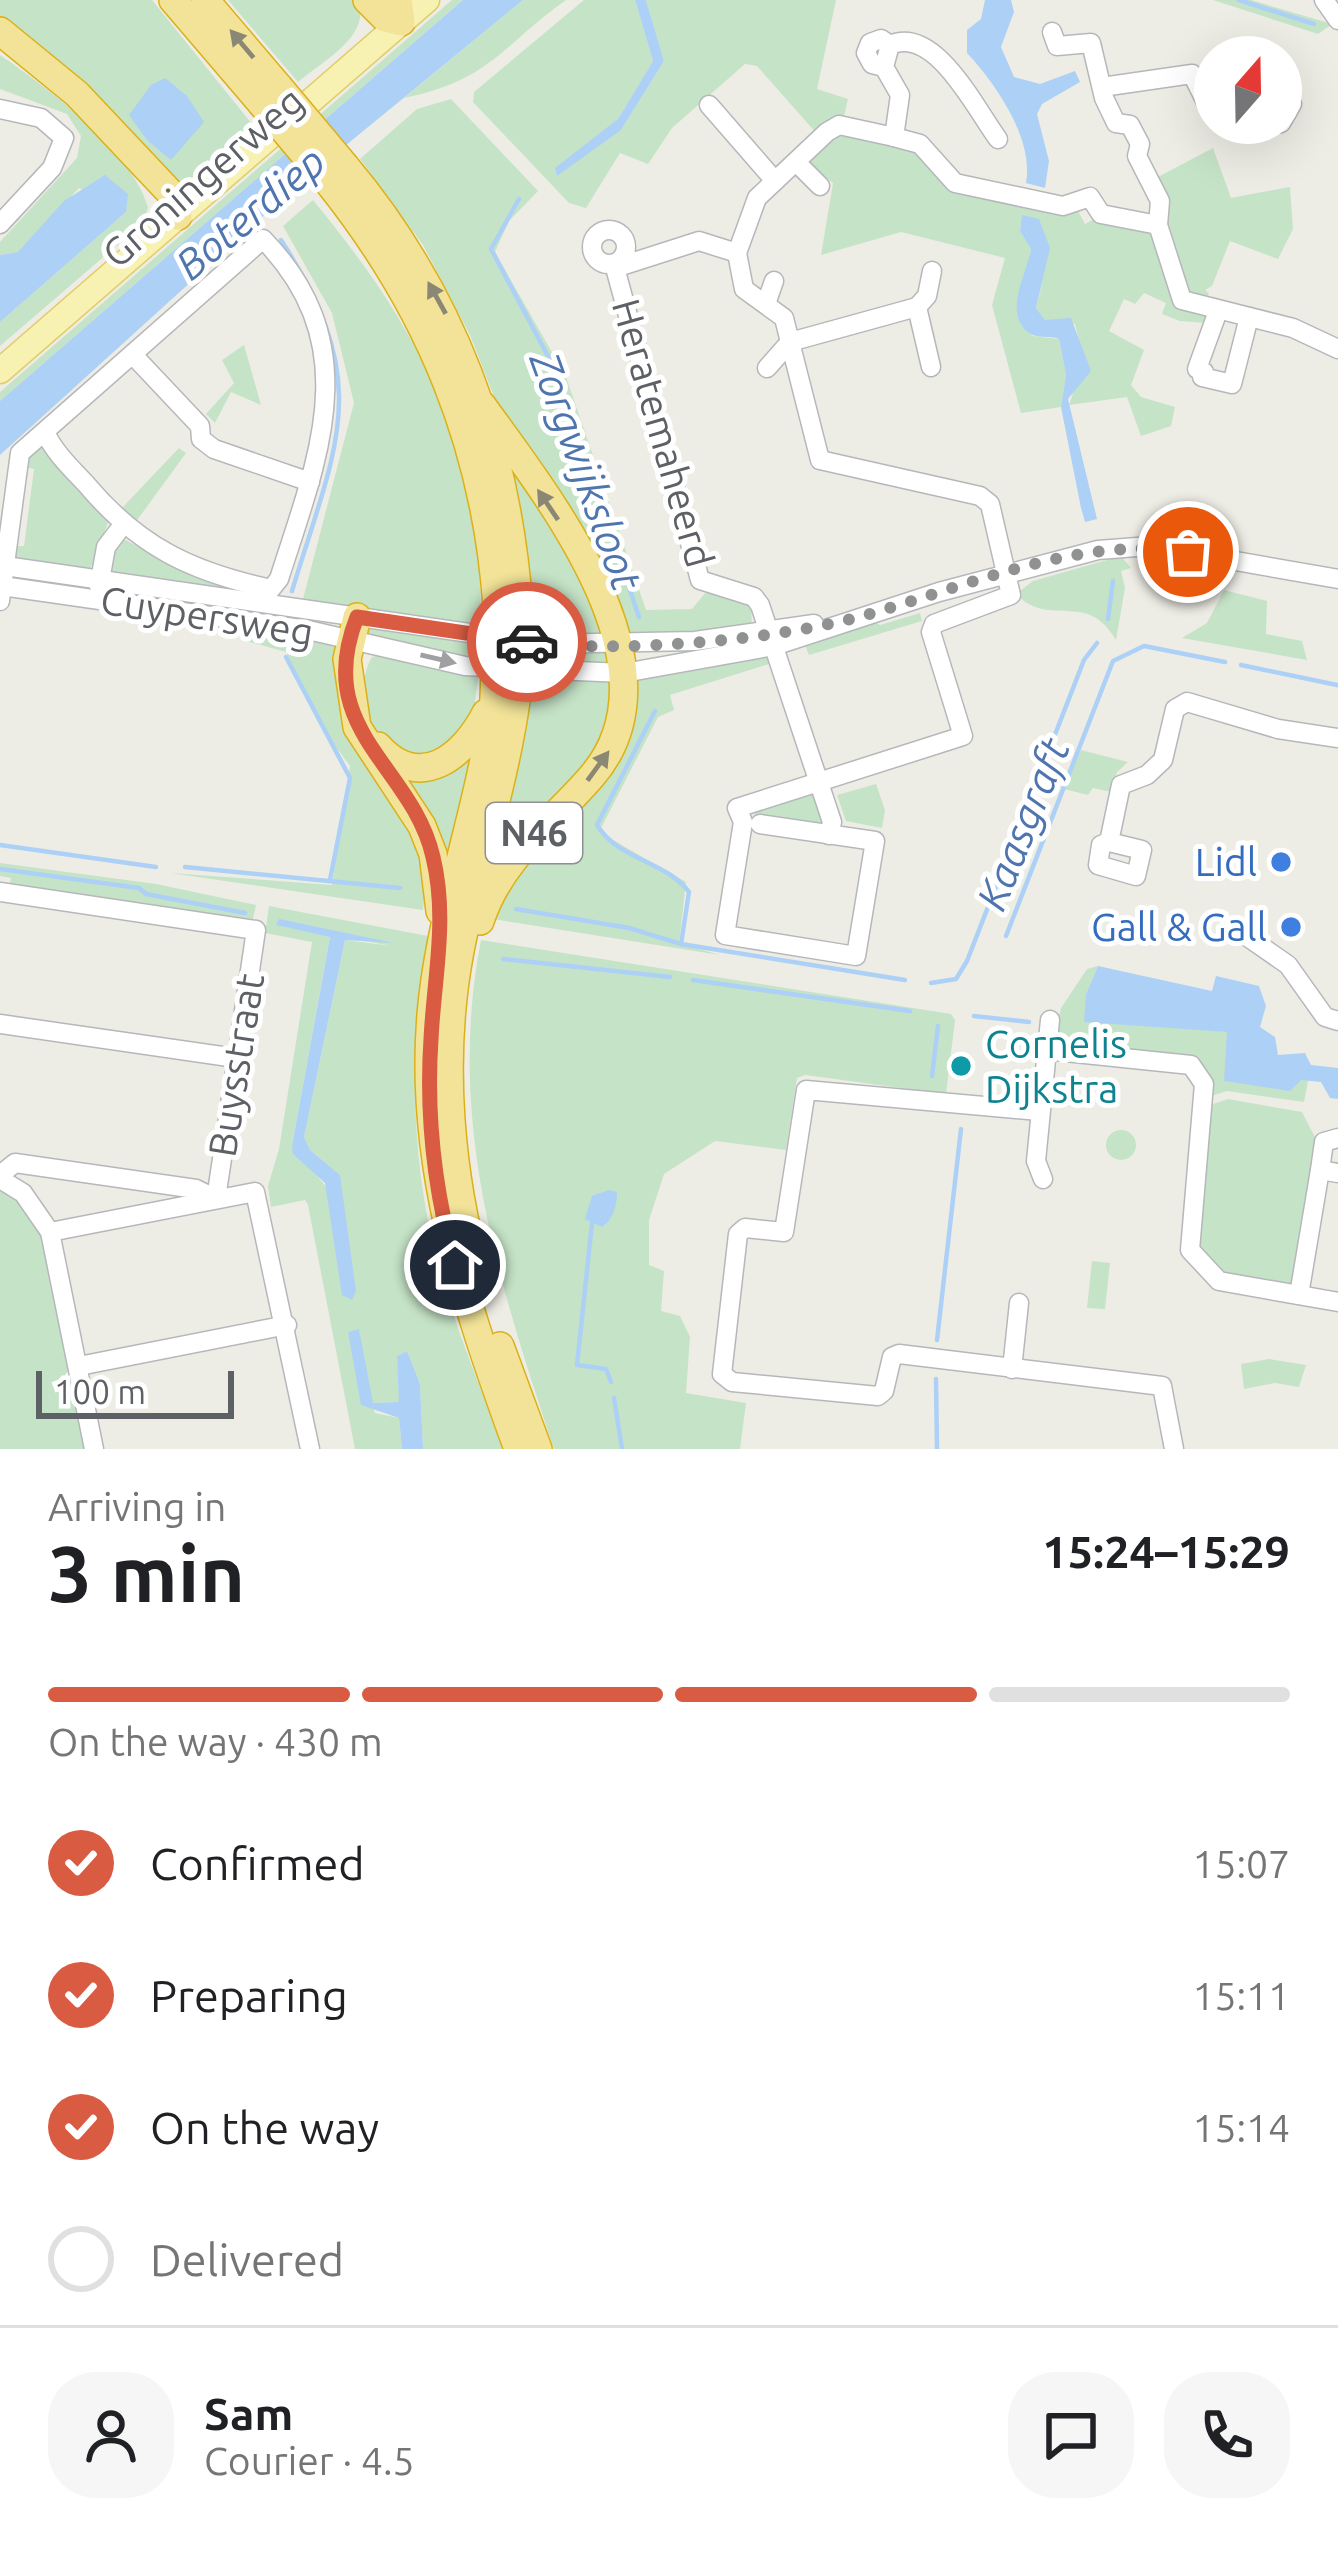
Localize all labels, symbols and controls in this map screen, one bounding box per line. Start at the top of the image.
one-way arrow [229,29,255,59]
north arrow [1194,36,1302,144]
map controls [1194,36,1302,144]
street label: Groningerweg [94,78,312,275]
water label: Boterdiep [166,137,334,288]
one-way arrow [427,280,448,315]
street label: Heratemaheerd [605,294,722,572]
water label: Zorgwijksloot [521,344,652,597]
one-way arrow [537,488,560,521]
pin [1137,501,1239,603]
icon: bag [1155,519,1221,585]
street label: Cuypersweg [98,577,317,654]
courier [467,582,587,702]
icon: car [494,609,560,675]
one-way arrow [420,650,457,669]
water label: Kaasgraft [967,731,1078,916]
one-way arrow [586,750,609,782]
road number: N46 [486,803,582,863]
place label: Lidl [1195,840,1257,883]
marker: Lidl [1268,849,1294,875]
place label: Gall & Gall [1091,905,1267,948]
marker: Gall & Gall [1278,914,1304,940]
street label: Buysstraat [200,970,271,1160]
place label: Cornelis Dijkstra [985,1022,1127,1110]
marker: Cornelis Dijkstra [948,1053,974,1079]
pin [404,1214,506,1316]
icon: home [422,1232,488,1298]
scale bar [36,1365,234,1418]
text: 100 m [54,1373,146,1410]
text: Arriving in [48,1485,226,1528]
text: 15:24–15:29 [1042,1526,1290,1577]
text: 3 min [48,1529,245,1617]
text: On the way · 430 m [48,1720,383,1763]
icon: check [48,1830,114,1896]
text: Confirmed [150,1838,365,1889]
text: 15:07 [1192,1842,1290,1885]
icon: check [48,1962,114,2028]
text: Preparing [150,1970,348,2021]
text: 15:11 [1192,1974,1290,2017]
icon: check [48,2094,114,2160]
text: On the way [150,2102,379,2153]
text: 15:14 [1192,2106,1290,2149]
text: Delivered [150,2234,344,2285]
button: person [48,2372,174,2498]
button: chat [1008,2372,1134,2498]
button: phone [1164,2372,1290,2498]
text: Sam [204,2388,293,2439]
text: Courier · 4.5 [204,2439,415,2482]

